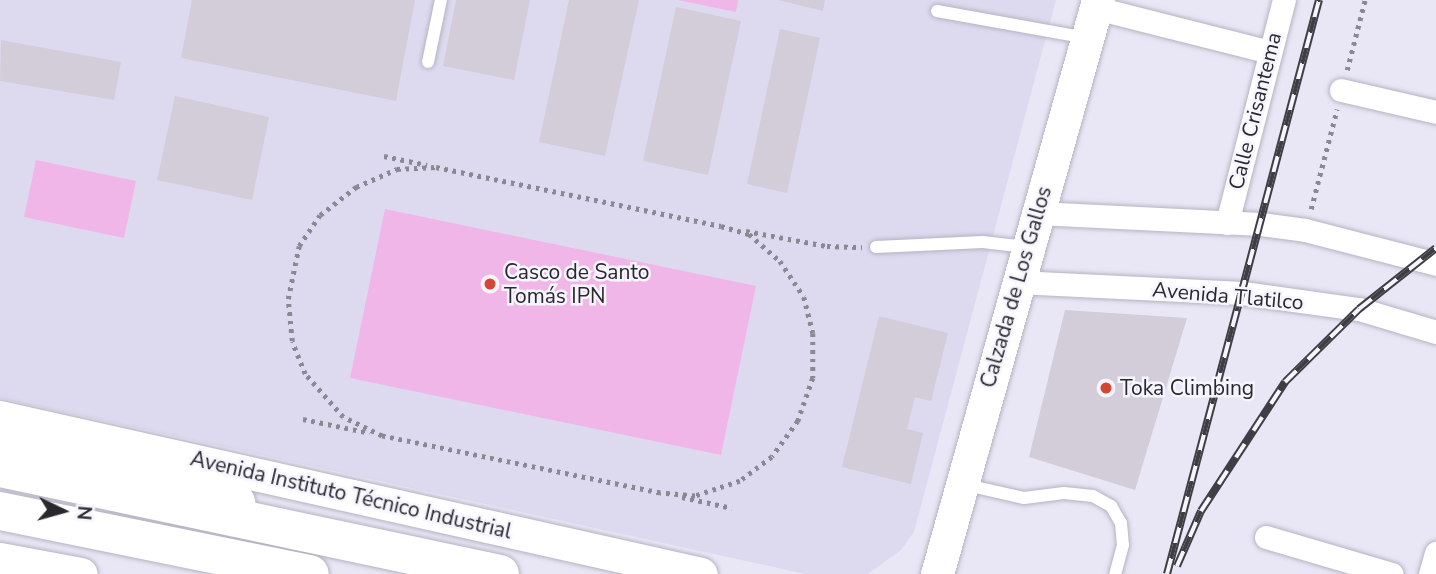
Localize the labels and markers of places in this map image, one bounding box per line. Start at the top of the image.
place label: Casco de Santo Tomás IPN [504,259,649,309]
marker: Casco de Santo Tomás IPN [482,276,498,292]
place label: Toka Climbing [1120,375,1254,401]
marker: Toka Climbing [1098,380,1114,396]

